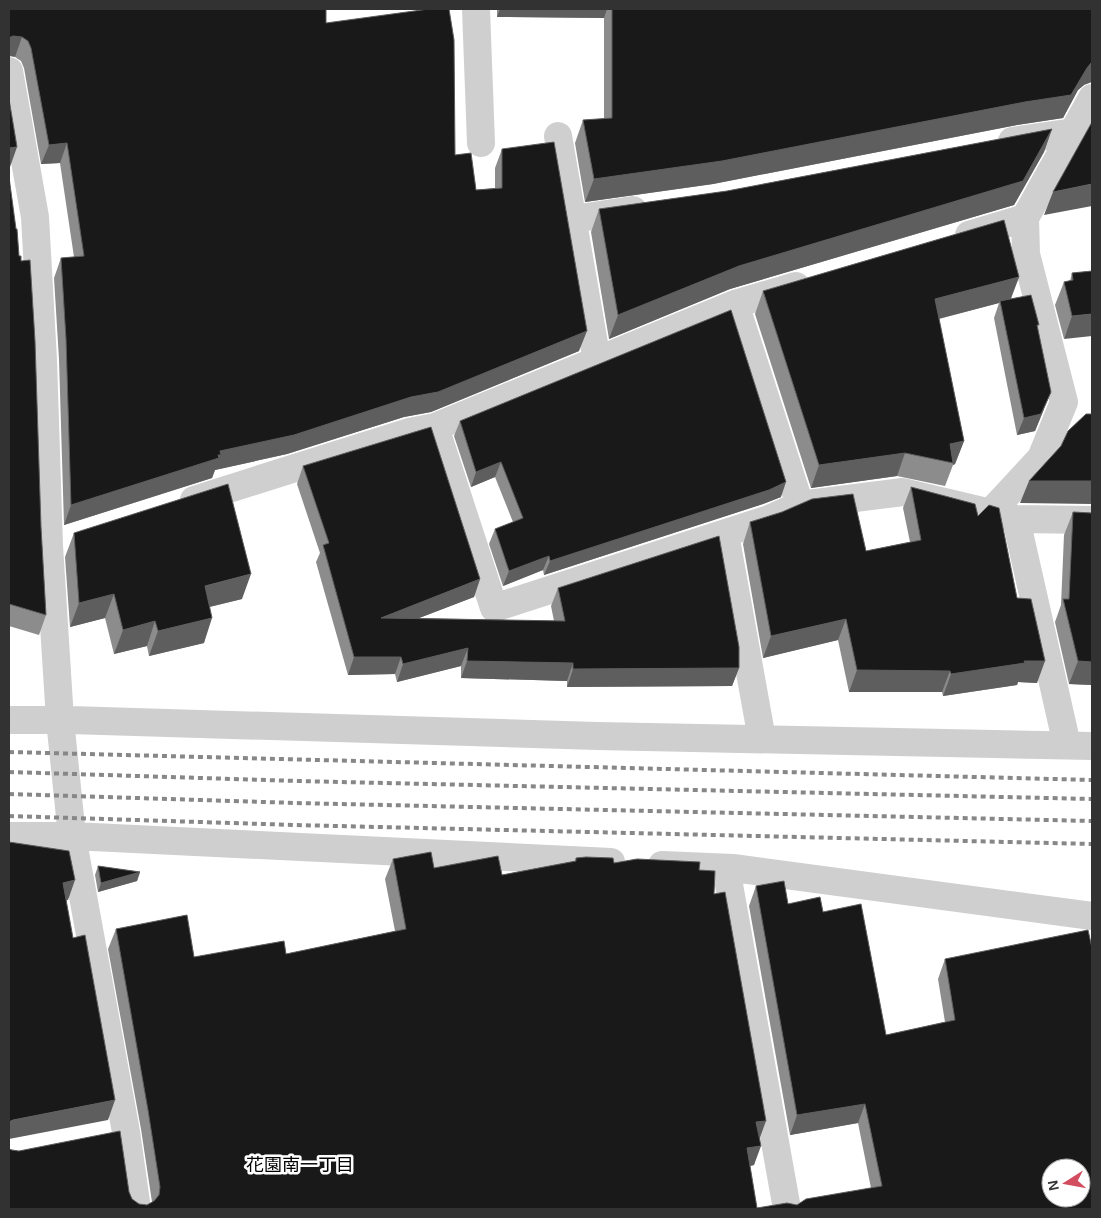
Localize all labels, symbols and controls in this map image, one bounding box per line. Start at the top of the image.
district label: 花園南一丁目 [246,1155,354,1175]
north arrow [1041,1158,1091,1208]
text: N [1044,1179,1062,1192]

